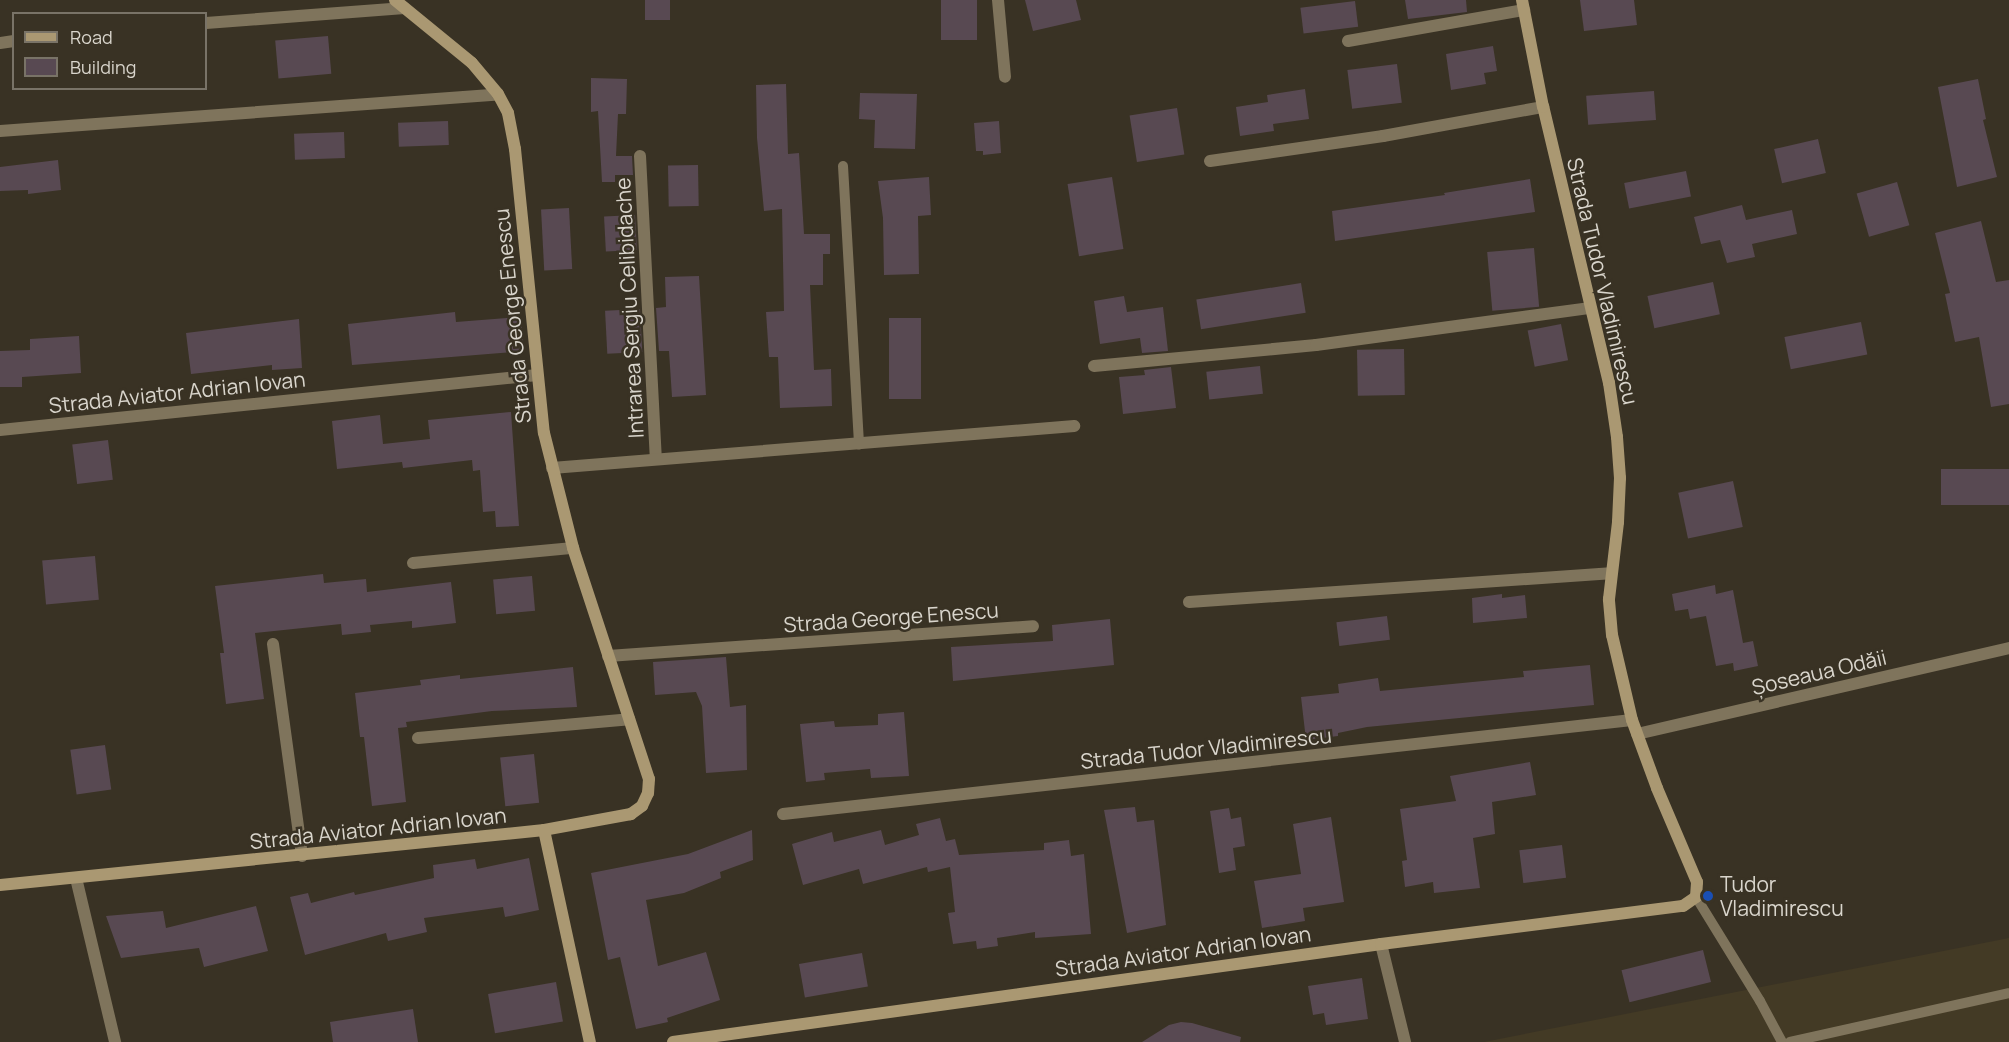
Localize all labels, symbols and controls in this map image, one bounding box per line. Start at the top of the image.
legend [12,12,207,90]
text: Road [70,25,113,49]
text: Building [70,55,136,79]
street label: Strada Tudor Vladimirescu [1562,155,1644,407]
street label: Intrarea Sergiu Celibidache [610,177,648,439]
street label: Strada George Enescu [488,207,536,425]
street label: Strada Aviator Adrian Iovan [47,366,307,418]
street label: Strada George Enescu [782,597,1000,637]
street label: Șoseaua Odăii [1749,644,1889,700]
street label: Strada Tudor Vladimirescu [1079,722,1333,774]
street label: Strada Aviator Adrian Iovan [248,802,508,854]
place label: Tudor Vladimirescu [1720,871,1844,921]
marker: Tudor Vladimirescu [1701,889,1715,903]
street label: Strada Aviator Adrian Iovan [1053,921,1313,981]

